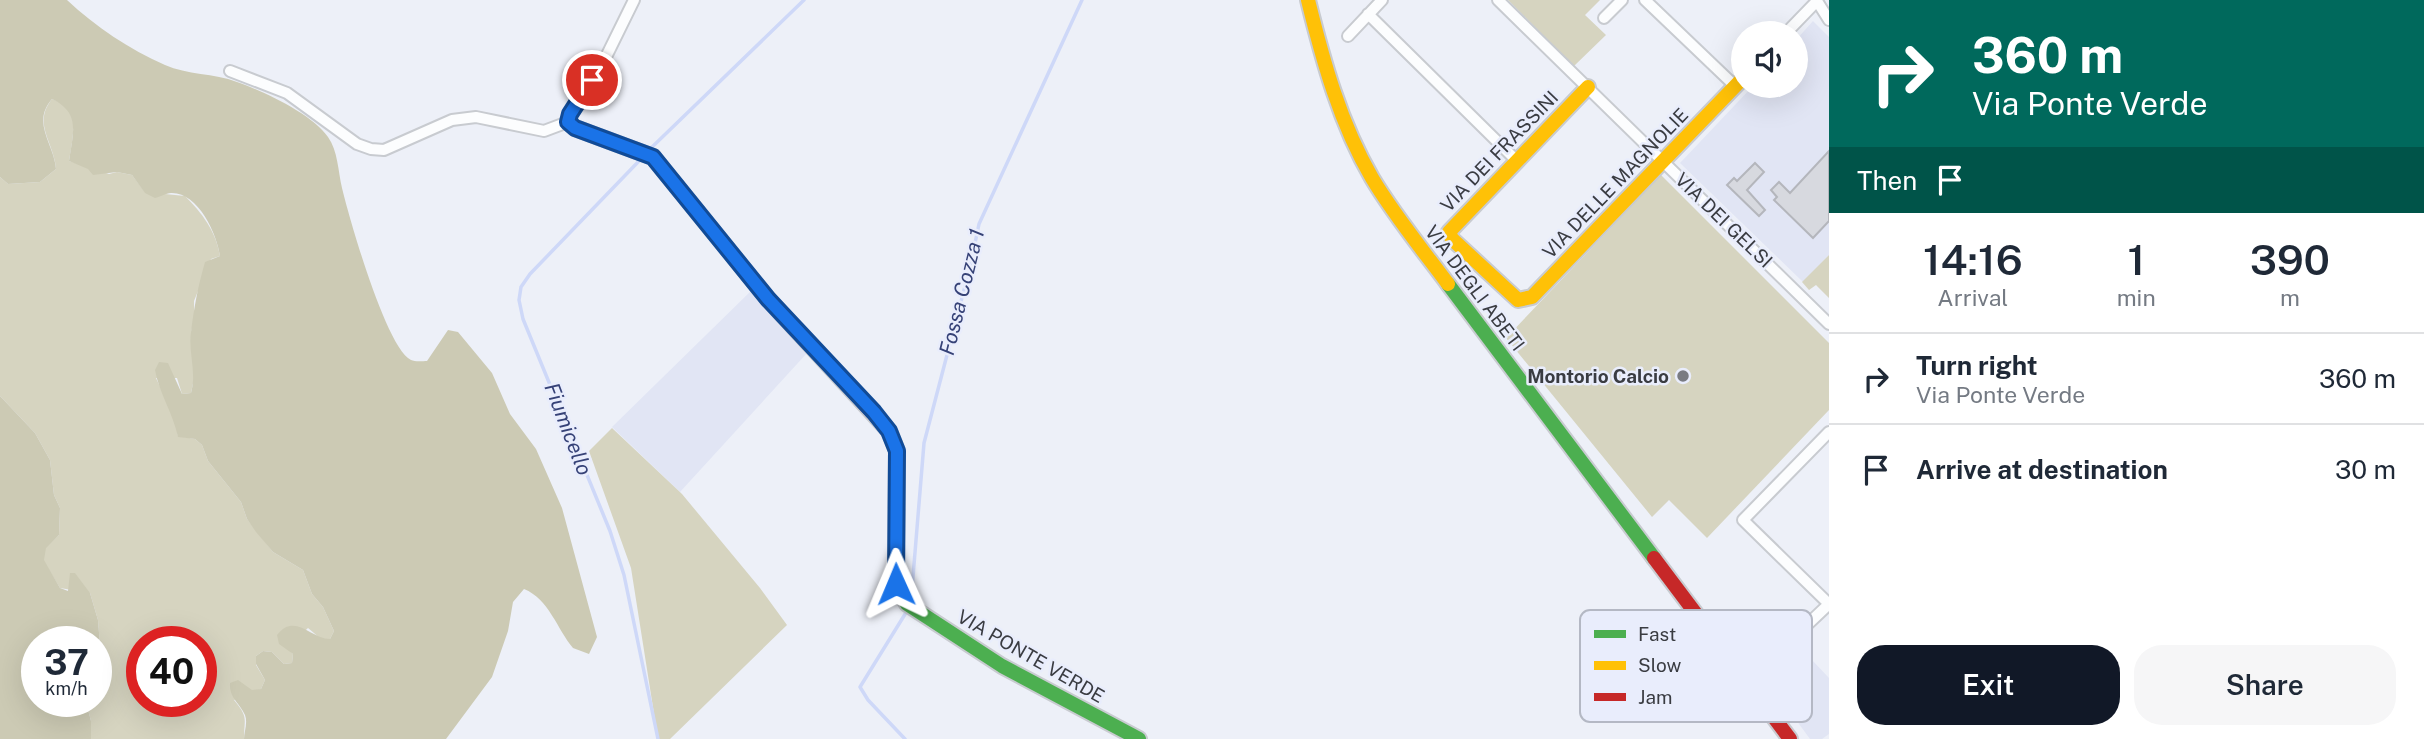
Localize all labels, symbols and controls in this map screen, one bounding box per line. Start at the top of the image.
map controls [1731,21,1808,98]
button: sound [1731,21,1808,98]
text: 360 m [1972,26,2123,84]
icon: right [1857,28,1948,119]
pin [562,50,622,110]
icon: arrive [573,61,611,99]
text: Via Ponte Verde [1972,85,2208,122]
street label: VIA DEI FRASSINI [1436,86,1562,216]
street label: VIA DELLE MAGNOLIE [1538,104,1692,262]
icon: arrive [1931,161,1969,199]
text: Then [1857,165,1917,196]
street label: VIA DEI GELSI [1671,168,1777,272]
street label: VIA DEGLI ABETI [1421,221,1529,355]
water label: Fossa Cozza 1 [934,226,989,358]
text: 14:16 [1923,235,2023,284]
text: 1 [2127,235,2145,284]
text: 390 [2250,235,2330,284]
text: Arrival [1937,284,2008,311]
text: min [2117,284,2156,311]
text: m [2280,284,2300,311]
text: Turn right [1916,350,2038,381]
icon: right [1857,360,1895,398]
text: 360 m [2319,363,2396,394]
place label: Montorio Calcio [1527,365,1669,387]
marker: Montorio Calcio [1675,368,1691,384]
water label: Fiumicello [539,379,598,479]
text: Via Ponte Verde [1916,381,2085,408]
icon: arrive [1857,451,1895,489]
text: Arrive at destination [1916,454,2168,485]
text: 30 m [2335,454,2396,485]
position arrow [859,547,933,621]
street label: VIA PONTE VERDE [953,605,1109,707]
legend [1580,610,1812,722]
text: Fast [1638,623,1676,645]
speed limit sign: 40 [126,626,217,717]
text: 37 [44,642,89,683]
button: Exit [1857,645,2120,725]
button: Share [2134,645,2396,725]
text: Slow [1638,654,1682,676]
text: km/h [45,678,88,699]
text: Jam [1638,686,1672,708]

